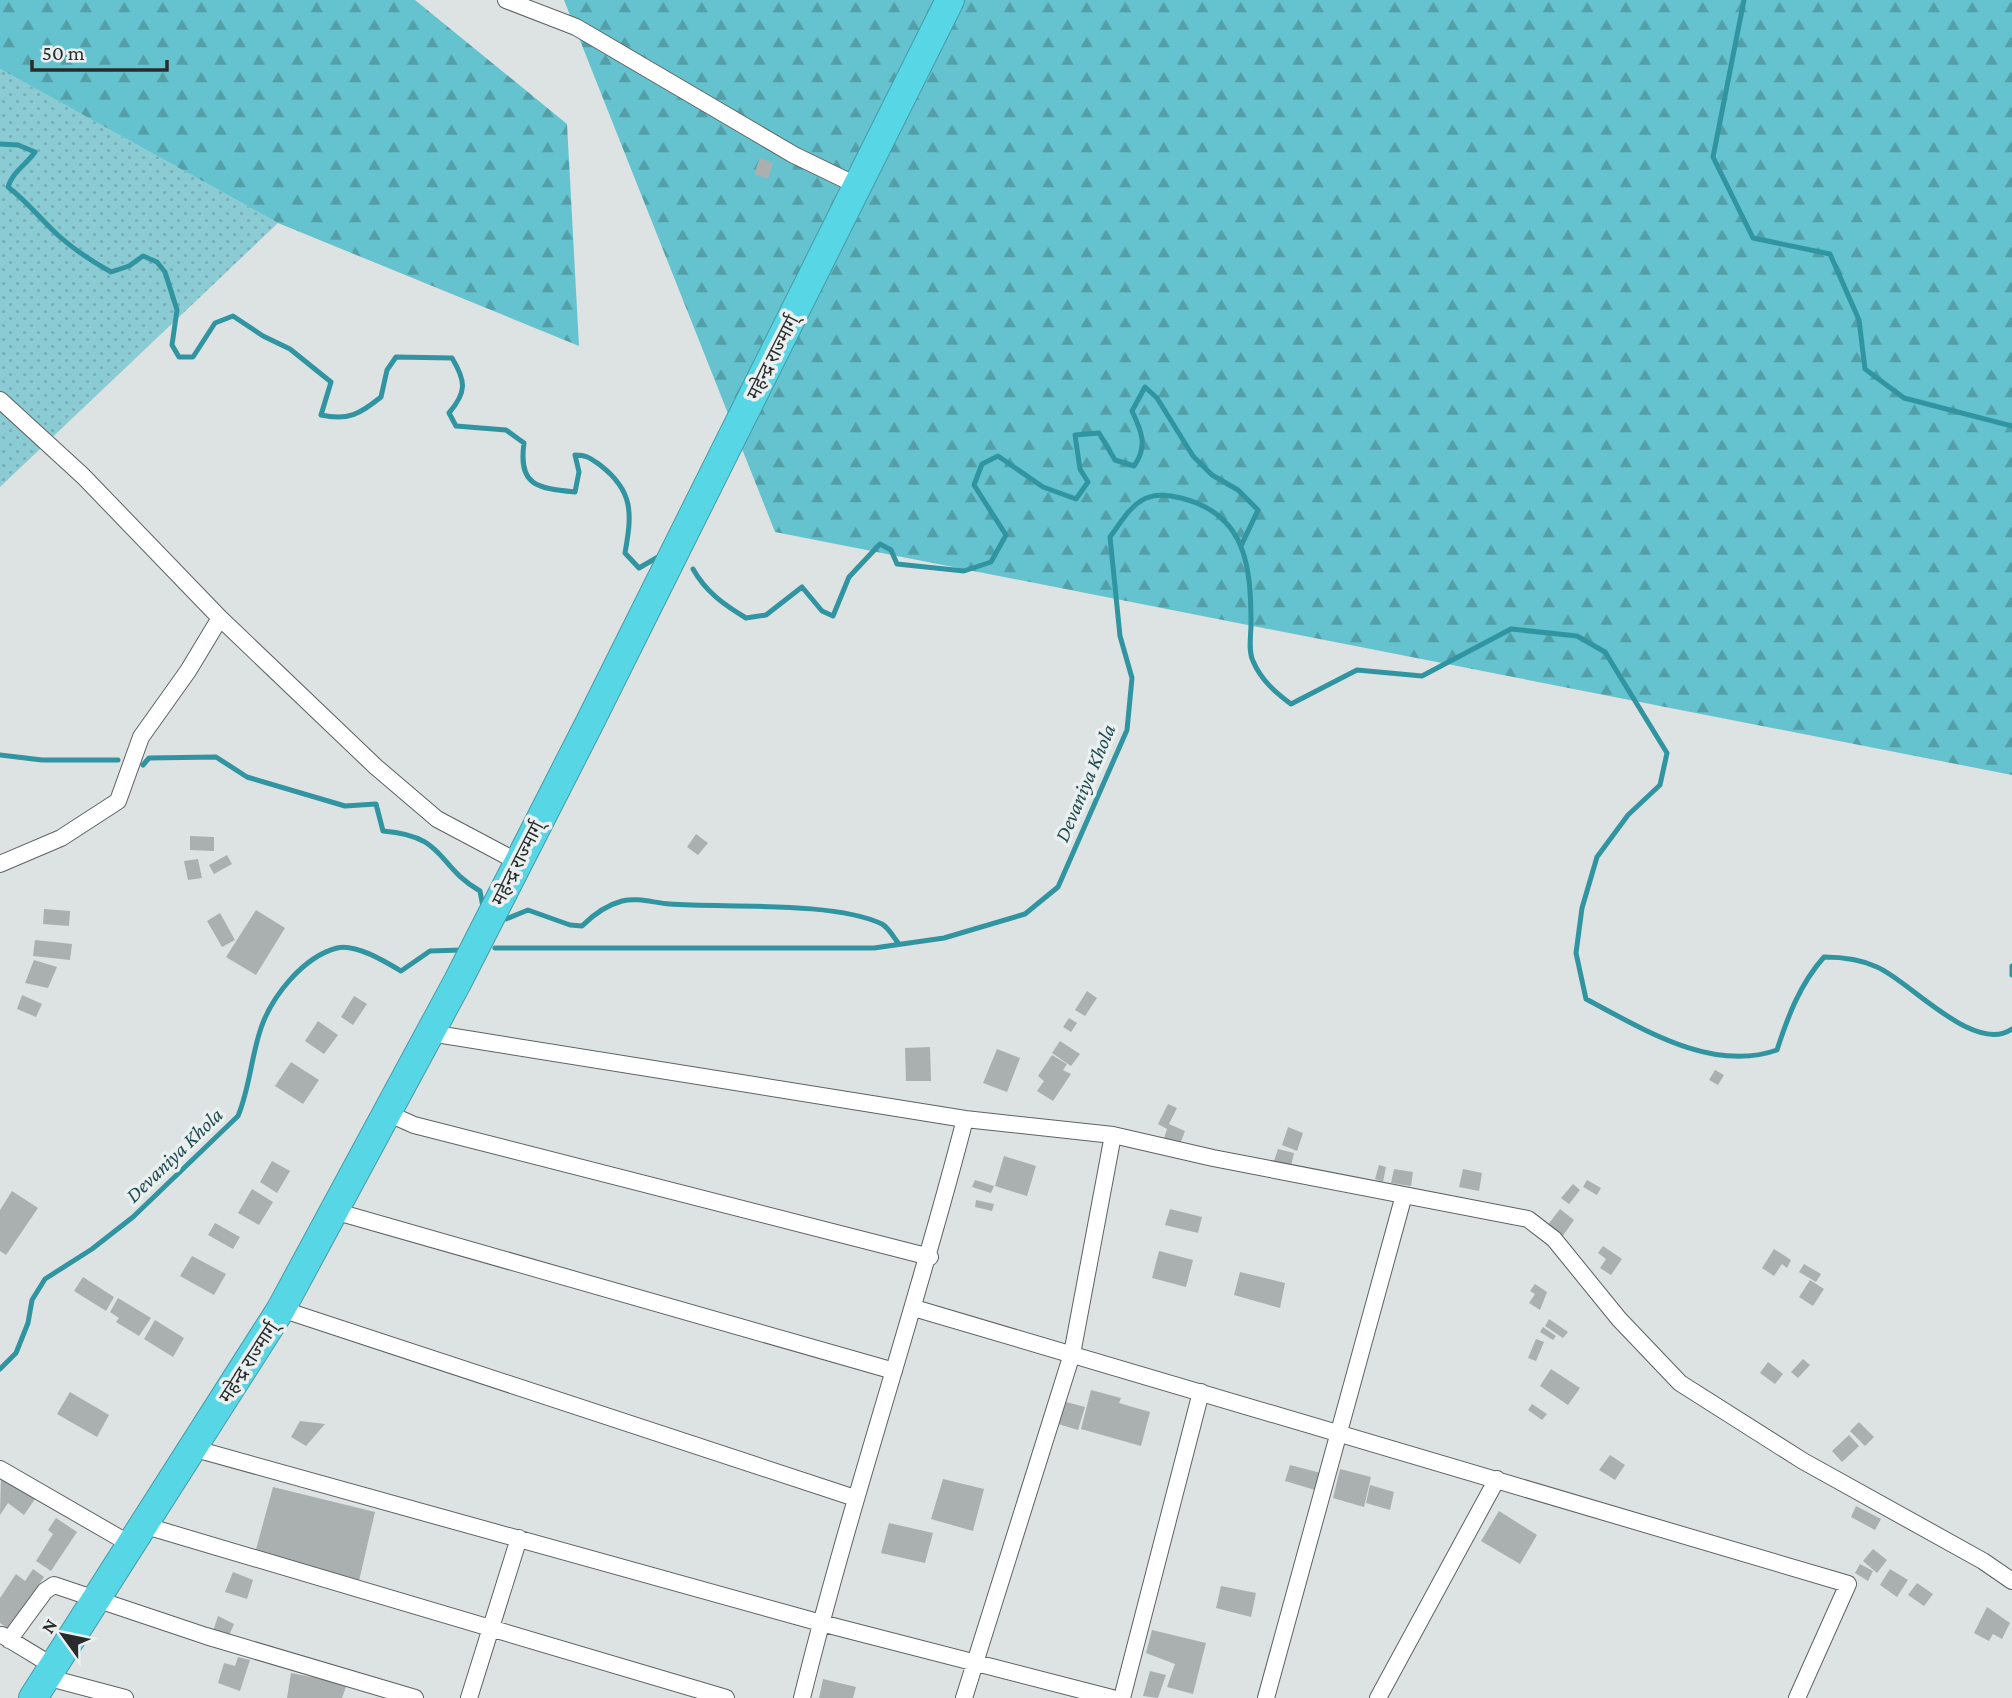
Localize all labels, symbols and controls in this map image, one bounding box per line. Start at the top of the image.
scale bar [32,28,166,72]
text: 50 m [42,41,85,65]
street label: महेन्द्र राज्मार्ग् [741,309,805,403]
water label: Devaniya Khola [1049,720,1121,845]
street label: महेन्द्र राज्मार्ग् [486,815,550,909]
water label: Devaniya Khola [120,1103,228,1207]
street label: महेन्द्र राज्मार्ग् [214,1315,285,1407]
north arrow [28,1600,98,1670]
text: N [37,1615,62,1637]

